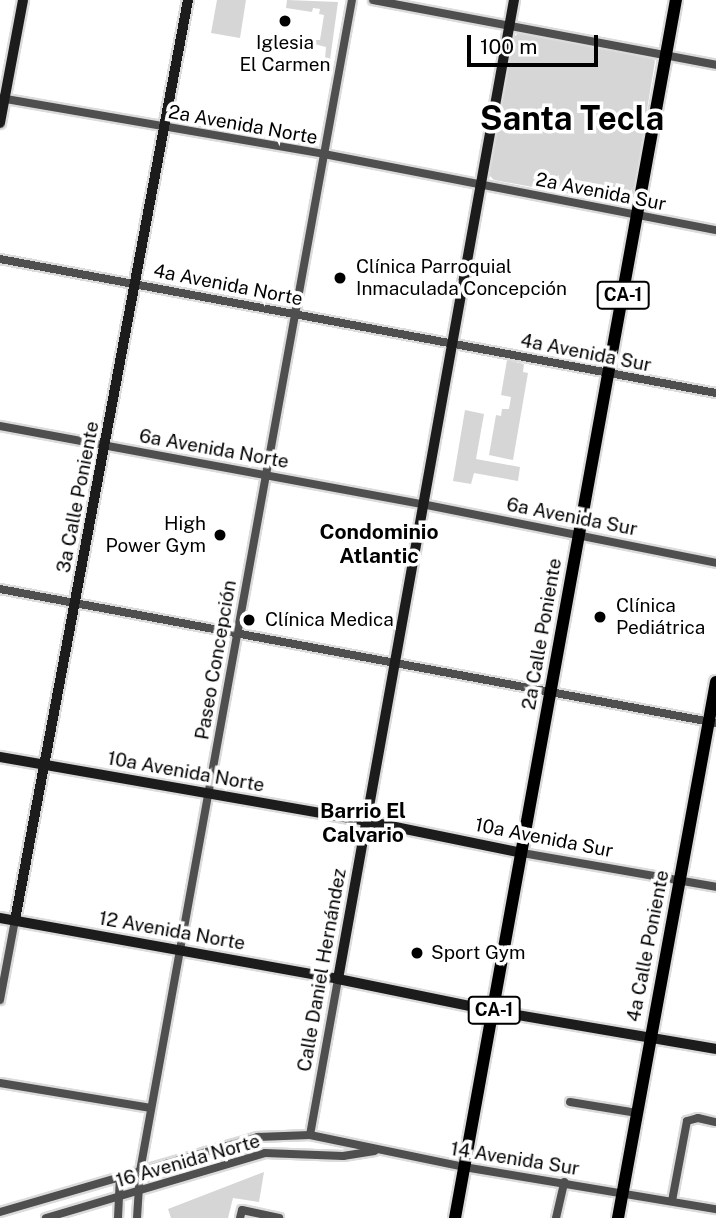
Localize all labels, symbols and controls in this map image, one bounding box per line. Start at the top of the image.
marker: Iglesia El Carmen [277,13,293,29]
scale bar [471,21,602,65]
place label: Iglesia El Carmen [240,32,330,76]
text: 100 m [480,34,537,59]
district label: Santa Tecla [480,99,664,139]
street label: 2a Avenida Norte [167,101,319,149]
street label: 2a Avenida Sur [534,168,668,216]
place label: Clínica Parroquial Inmaculada Concepción [356,256,567,300]
street label: 4a Avenida Norte [151,259,305,311]
marker: Clínica Parroquial Inmaculada Concepción [330,268,350,288]
road number: CA-1 [595,281,651,310]
street label: 4a Avenida Sur [519,329,653,377]
street label: 3a Calle Poniente [52,419,104,575]
street label: 6a Avenida Norte [137,425,291,473]
street label: 6a Avenida Sur [505,493,639,541]
place label: High Power Gym [105,513,206,557]
district label: Condominio Atlantic [319,519,439,569]
marker: High Power Gym [212,527,228,543]
street label: 2a Calle Poniente [517,556,567,712]
street label: Paseo Concepción [191,578,241,742]
place label: Clínica Pediátrica [616,595,705,639]
marker: Clínica Pediátrica [590,607,610,627]
place label: Clínica Medica [265,609,394,631]
marker: Clínica Medica [239,610,259,630]
street label: 10a Avenida Norte [106,747,266,797]
district label: Barrio El Calvario [320,798,406,848]
street label: 10a Avenida Sur [473,813,615,863]
street label: Calle Daniel Hernández [293,867,351,1073]
street label: 4a Calle Poniente [622,868,674,1024]
street label: 12 Avenida Norte [97,907,247,955]
place label: Sport Gym [431,942,525,964]
marker: Sport Gym [409,945,425,961]
road number: CA-1 [466,995,522,1024]
street label: 16 Avenida Norte [113,1130,263,1192]
street label: 14 Avenida Sur [449,1138,581,1180]

